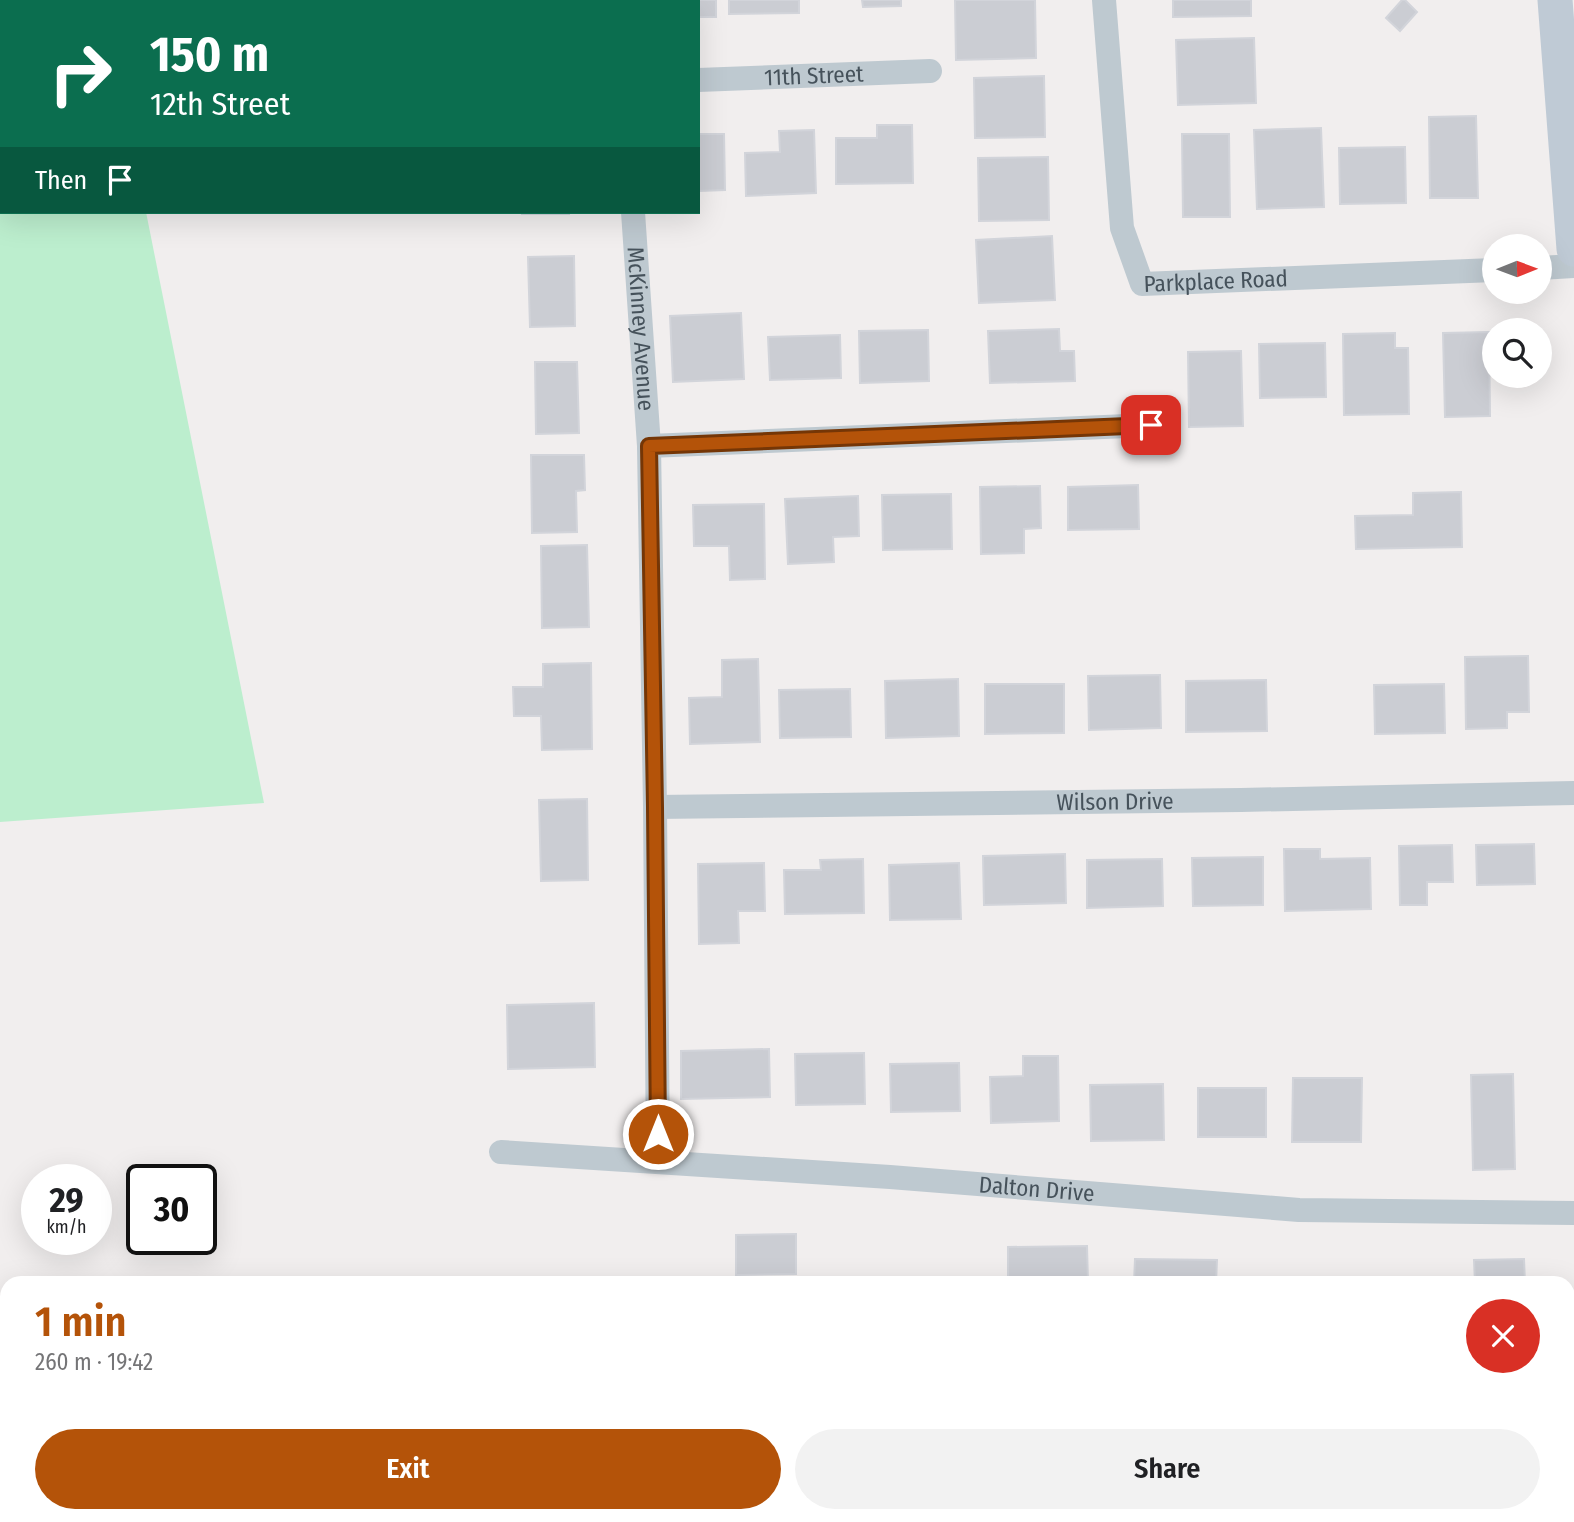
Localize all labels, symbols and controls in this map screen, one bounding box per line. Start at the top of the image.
text: 150 m [150,25,269,84]
icon: right [35,28,126,119]
street label: 11th Street [764,60,865,91]
text: 12th Street [150,85,290,123]
icon: arrive [101,161,139,199]
text: Then [35,165,87,196]
north arrow [1482,234,1552,304]
map controls [1482,234,1552,388]
street label: McKinney Avenue [621,246,661,412]
street label: Parkplace Road [1143,264,1288,298]
button: search [1482,318,1552,388]
pin [1121,395,1181,455]
icon: arrive [1132,406,1170,444]
street label: Wilson Drive [1056,787,1174,816]
position arrow [621,1097,695,1171]
speed limit sign: 30 [126,1164,217,1255]
street label: Dalton Drive [978,1170,1096,1207]
text: 29 [49,1179,84,1221]
text: km/h [46,1216,87,1238]
text: 1 min [35,1297,126,1347]
button: close [1466,1299,1540,1373]
text: 260 m · 19:42 [35,1348,153,1376]
button: Exit [35,1429,781,1509]
button: Share [795,1429,1540,1509]

